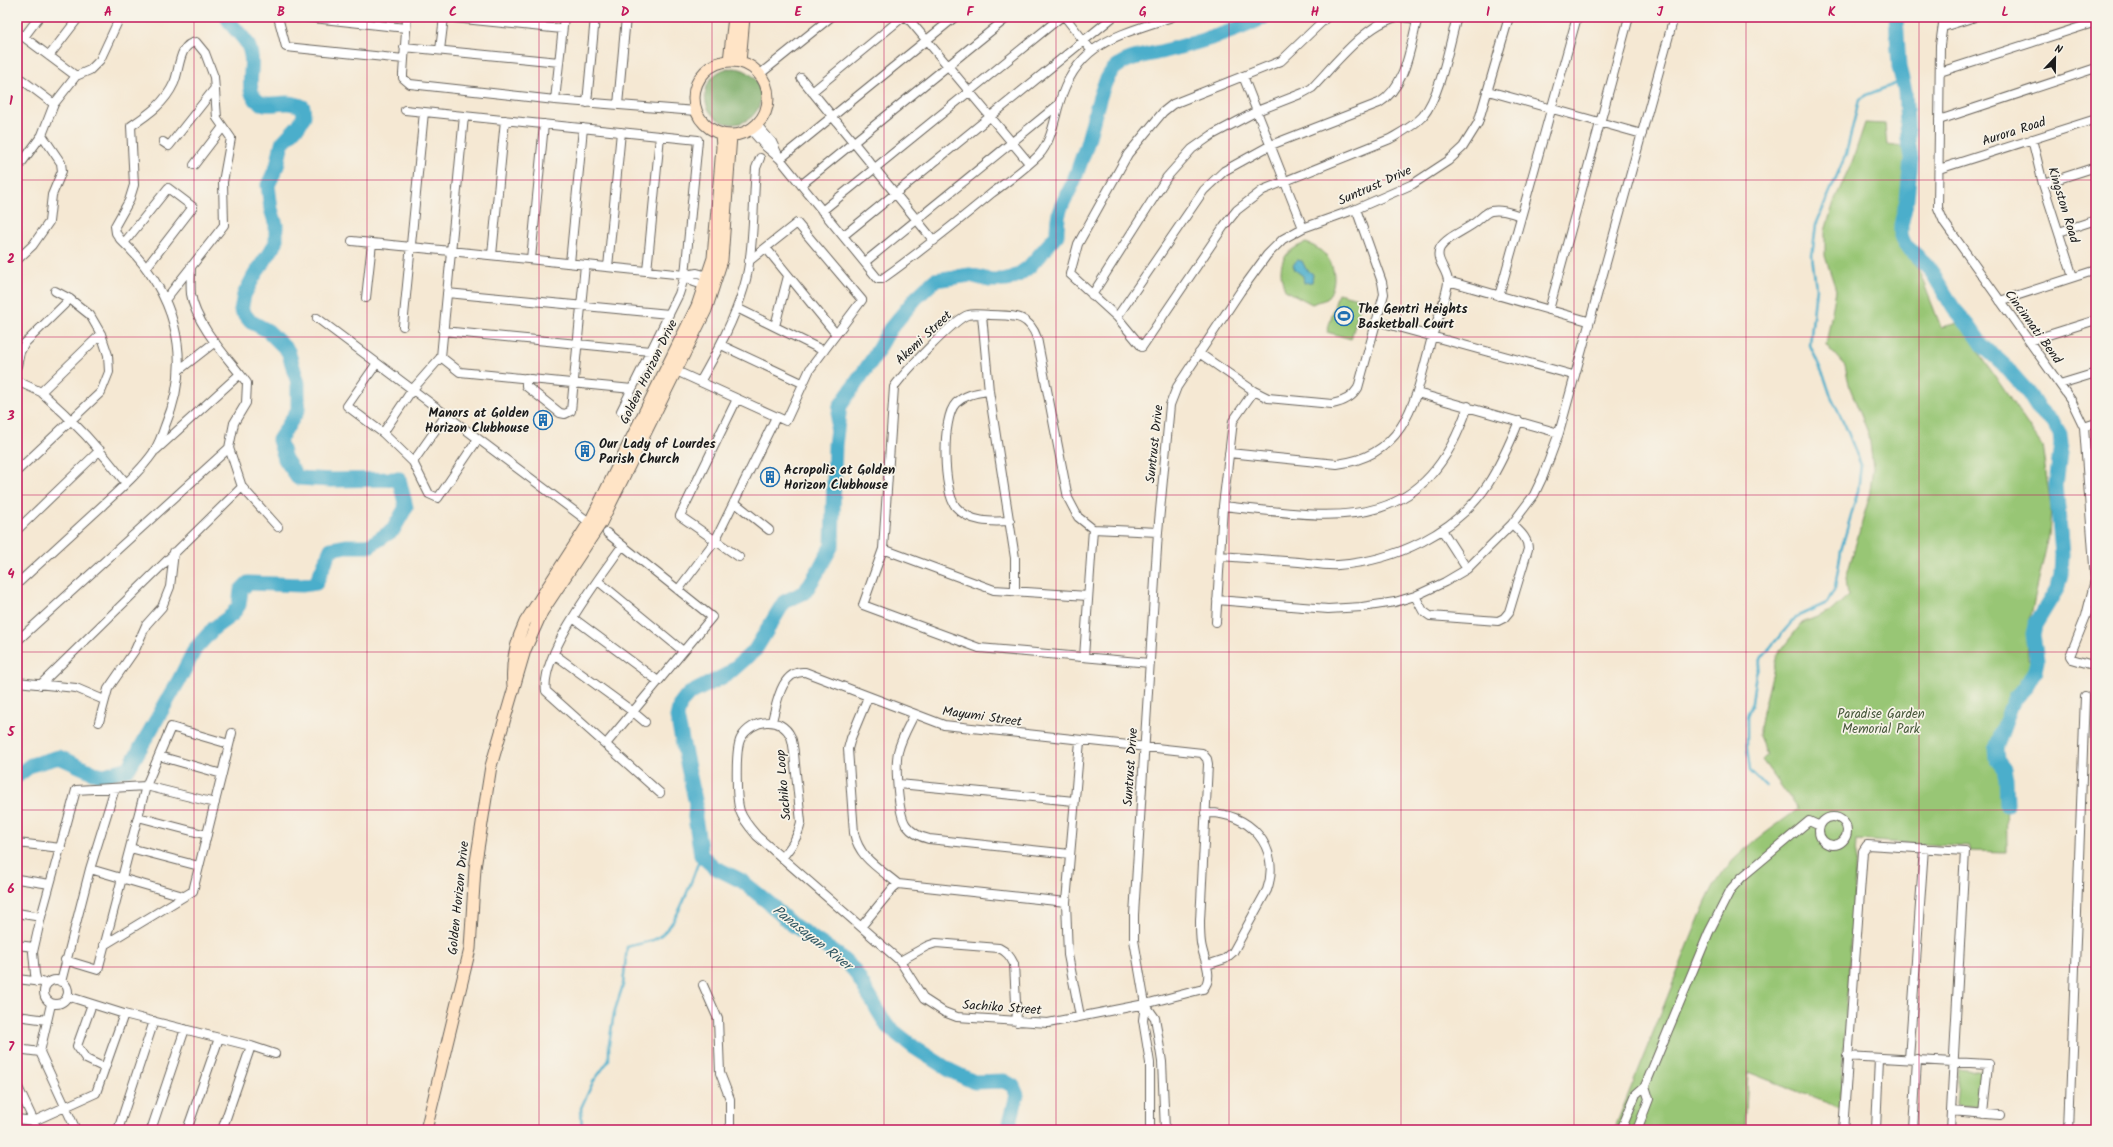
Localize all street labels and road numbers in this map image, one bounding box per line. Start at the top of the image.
street label: Aurora Road [1979,112,2049,152]
street label: Suntrust Drive [1335,160,1415,212]
street label: Kingston Road [2041,164,2085,246]
street label: Cincinnati Bend [1999,285,2068,369]
street label: Akemi Street [891,305,958,370]
street label: Golden Horizon Drive [614,316,684,428]
street label: Suntrust Drive [1140,404,1170,484]
street label: Mayumi Street [941,701,1024,733]
street label: Suntrust Drive [1118,727,1144,807]
street label: Sachiko Loop [770,748,798,821]
street label: Golden Horizon Drive [443,840,475,956]
street label: Sachiko Street [962,995,1043,1021]

